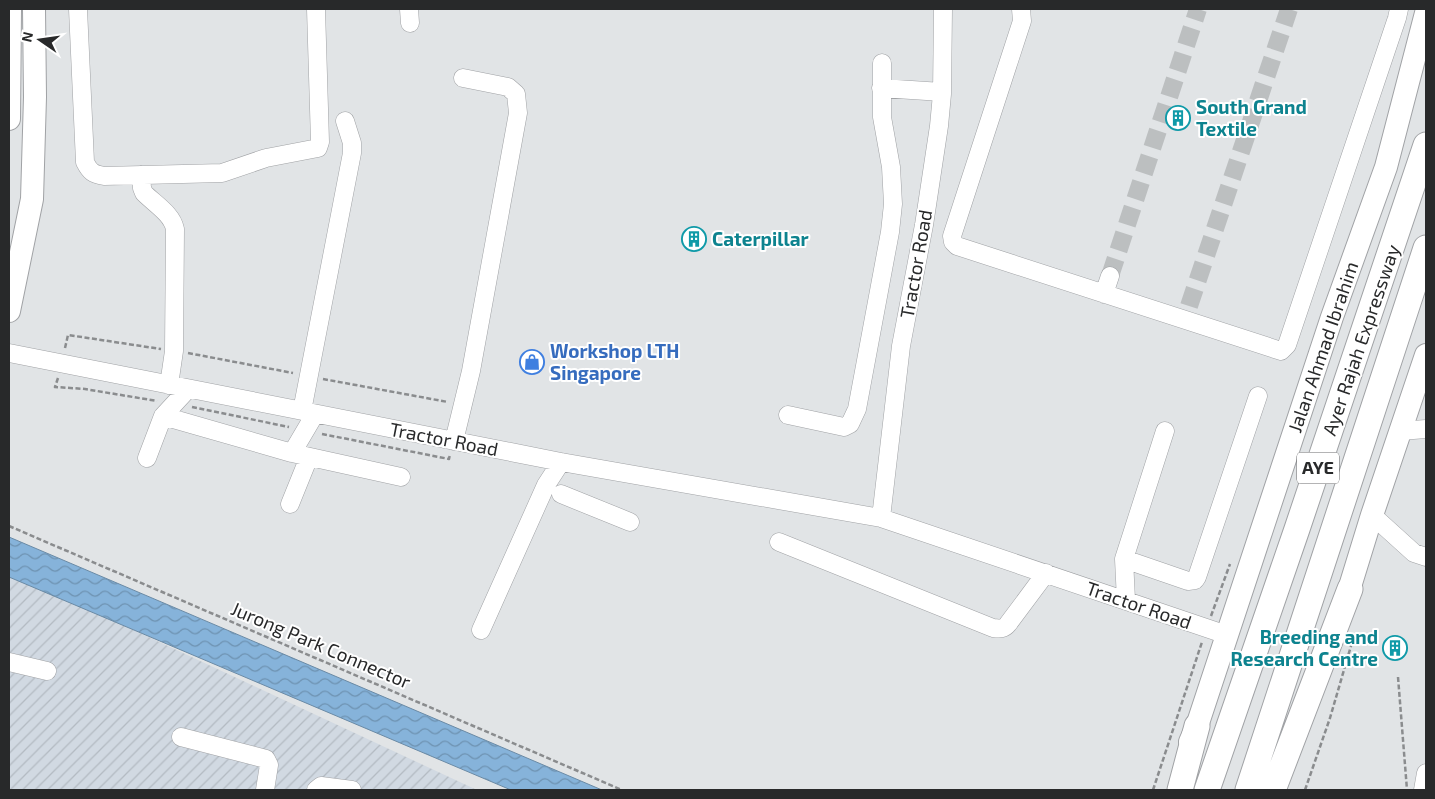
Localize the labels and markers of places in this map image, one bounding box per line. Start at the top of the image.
place label: South Grand Textile [1196,95,1307,140]
building icon: South Grand Textile [1165,105,1191,131]
building icon: Caterpillar [681,226,707,252]
place label: Caterpillar [712,227,809,250]
place label: Workshop LTH Singapore [550,339,679,384]
shop icon: Workshop LTH Singapore [519,349,545,375]
place label: Breeding and Research Centre [1231,625,1378,670]
building icon: Breeding and Research Centre [1382,635,1408,661]

